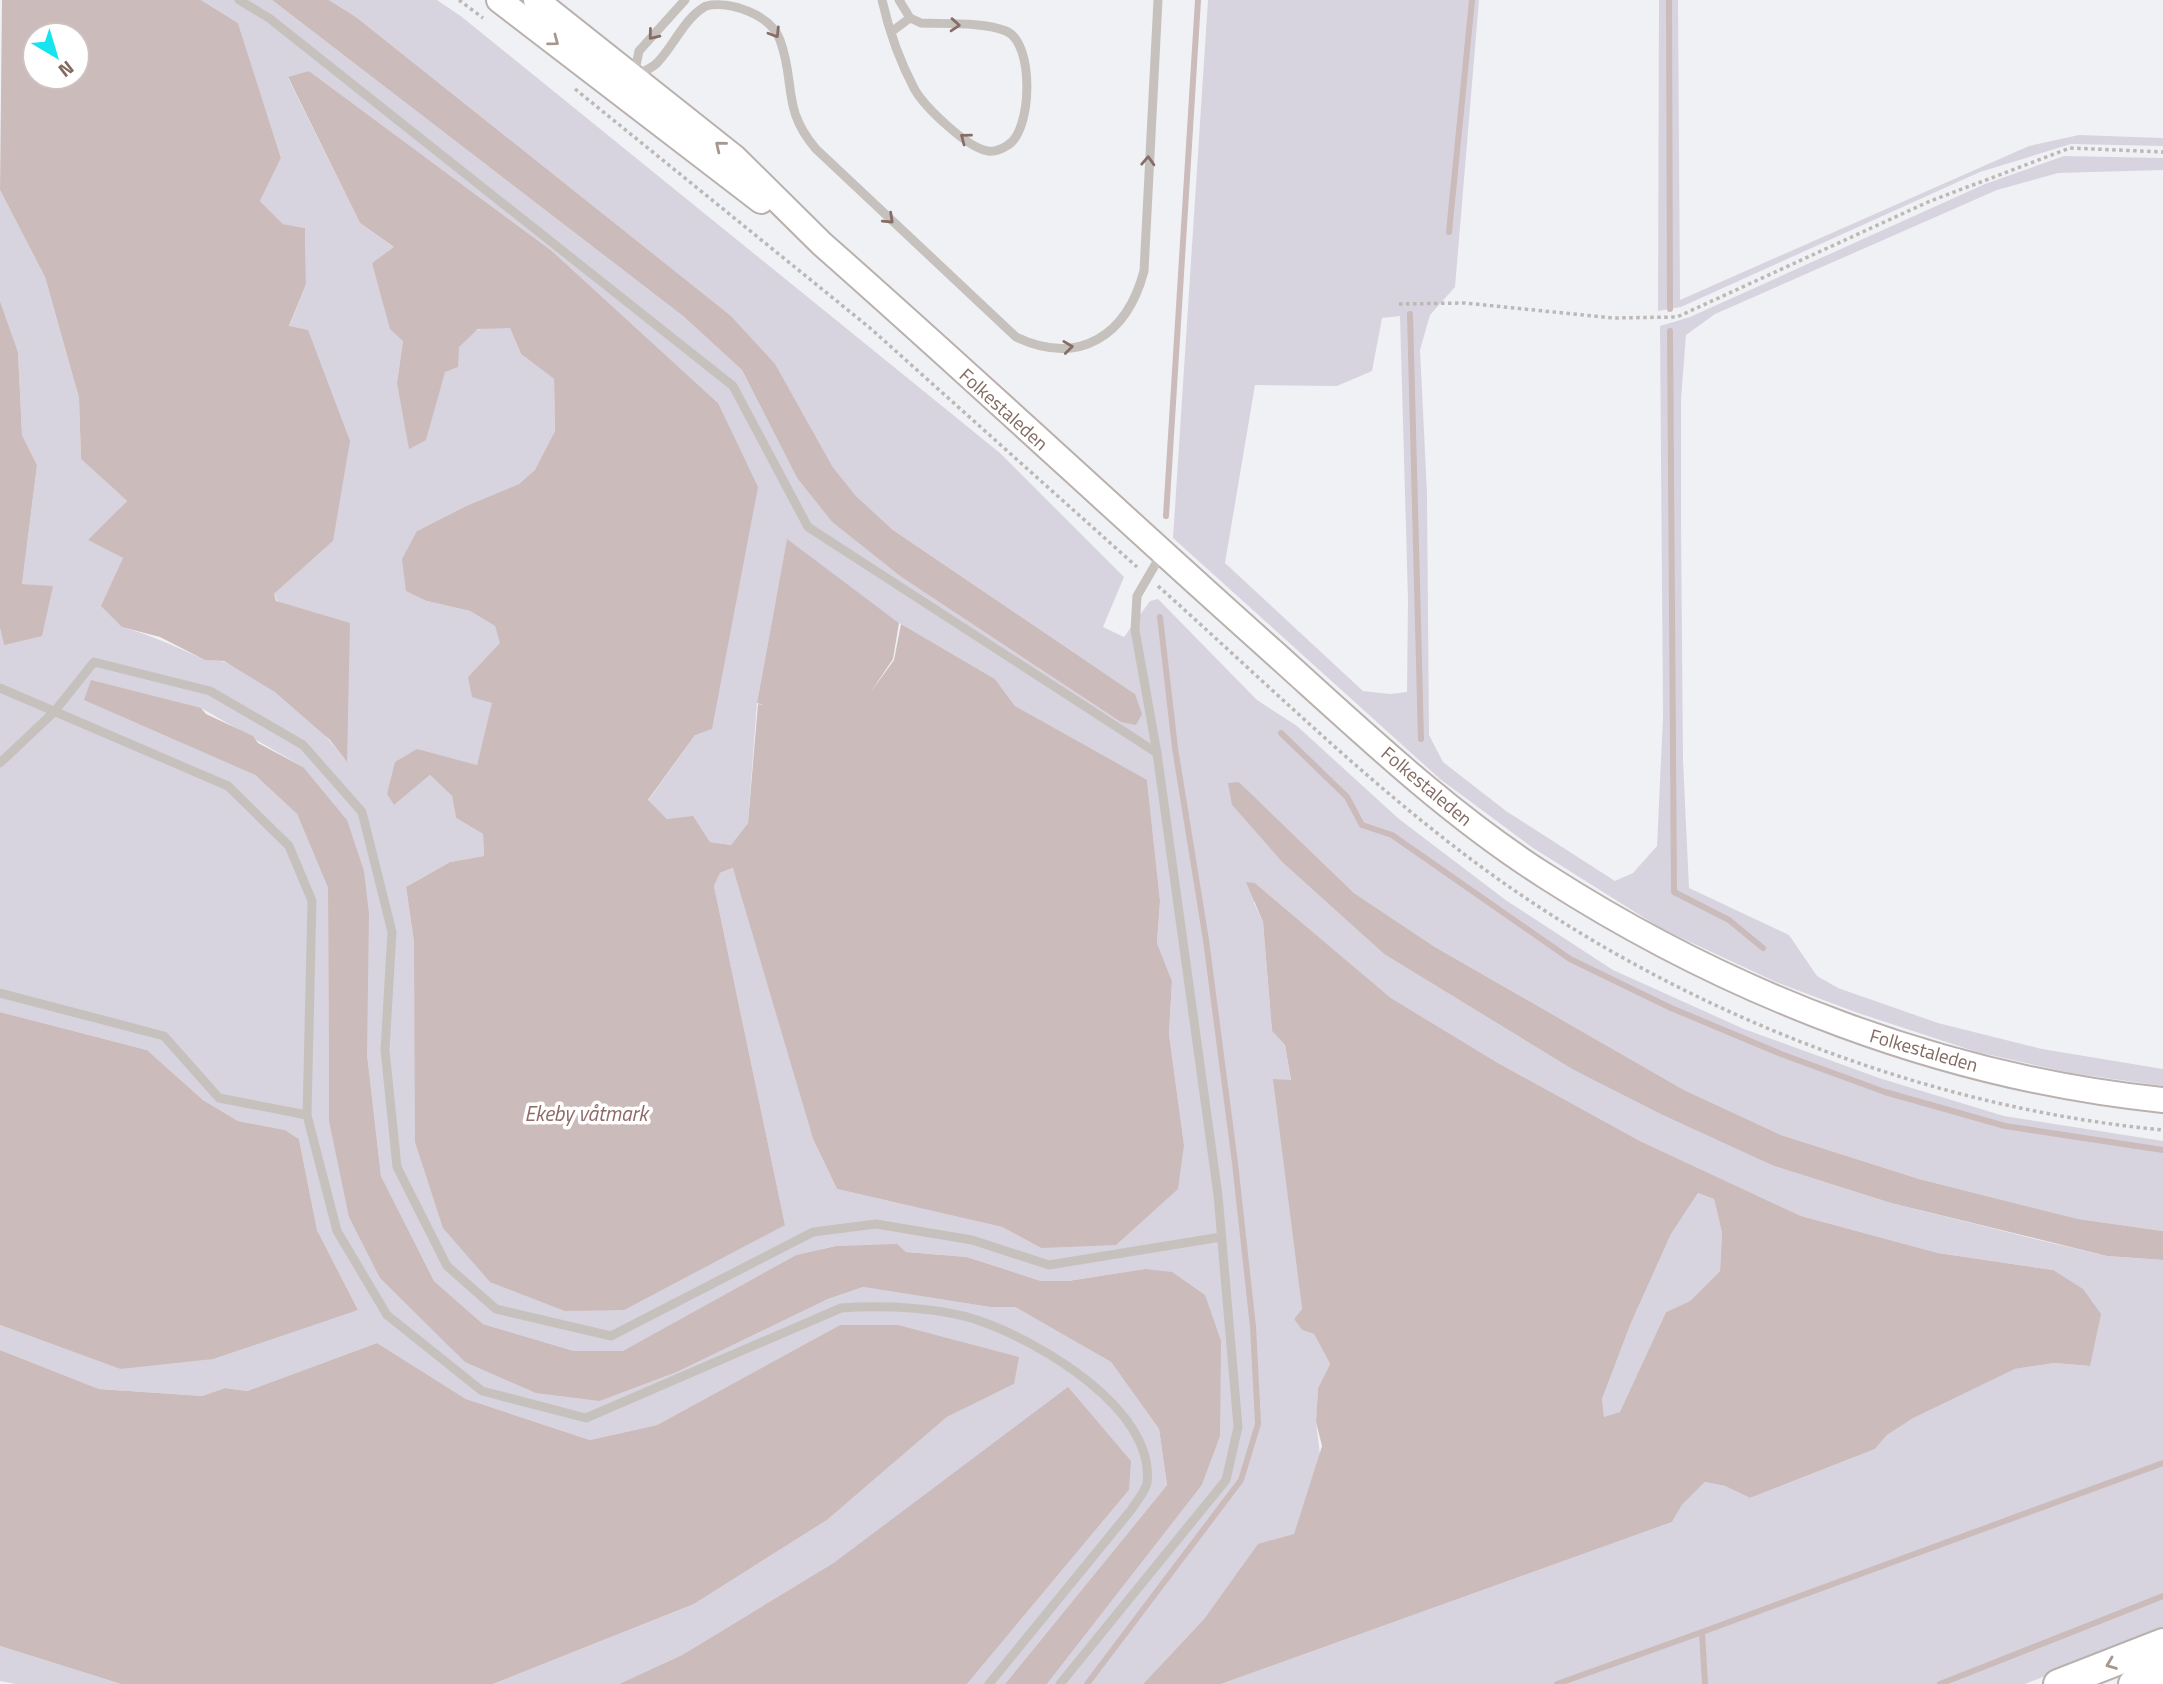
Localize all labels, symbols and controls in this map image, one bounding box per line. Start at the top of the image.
one-way arrow [950,17,961,32]
north arrow [21,21,91,91]
one-way arrow [766,25,779,38]
one-way arrow [649,26,661,39]
one-way arrow [546,33,559,45]
text: N [53,54,81,85]
one-way arrow [960,134,972,146]
one-way arrow [715,141,727,154]
one-way arrow [1141,155,1156,166]
one-way arrow [881,210,894,223]
one-way arrow [1062,340,1074,355]
street label: Folkestaleden [953,361,1055,457]
street label: Folkestaleden [1375,739,1479,833]
street label: Folkestaleden [1867,1020,1982,1079]
water label: Ekeby våtmark [525,1097,650,1129]
one-way arrow [2105,1655,2117,1669]

